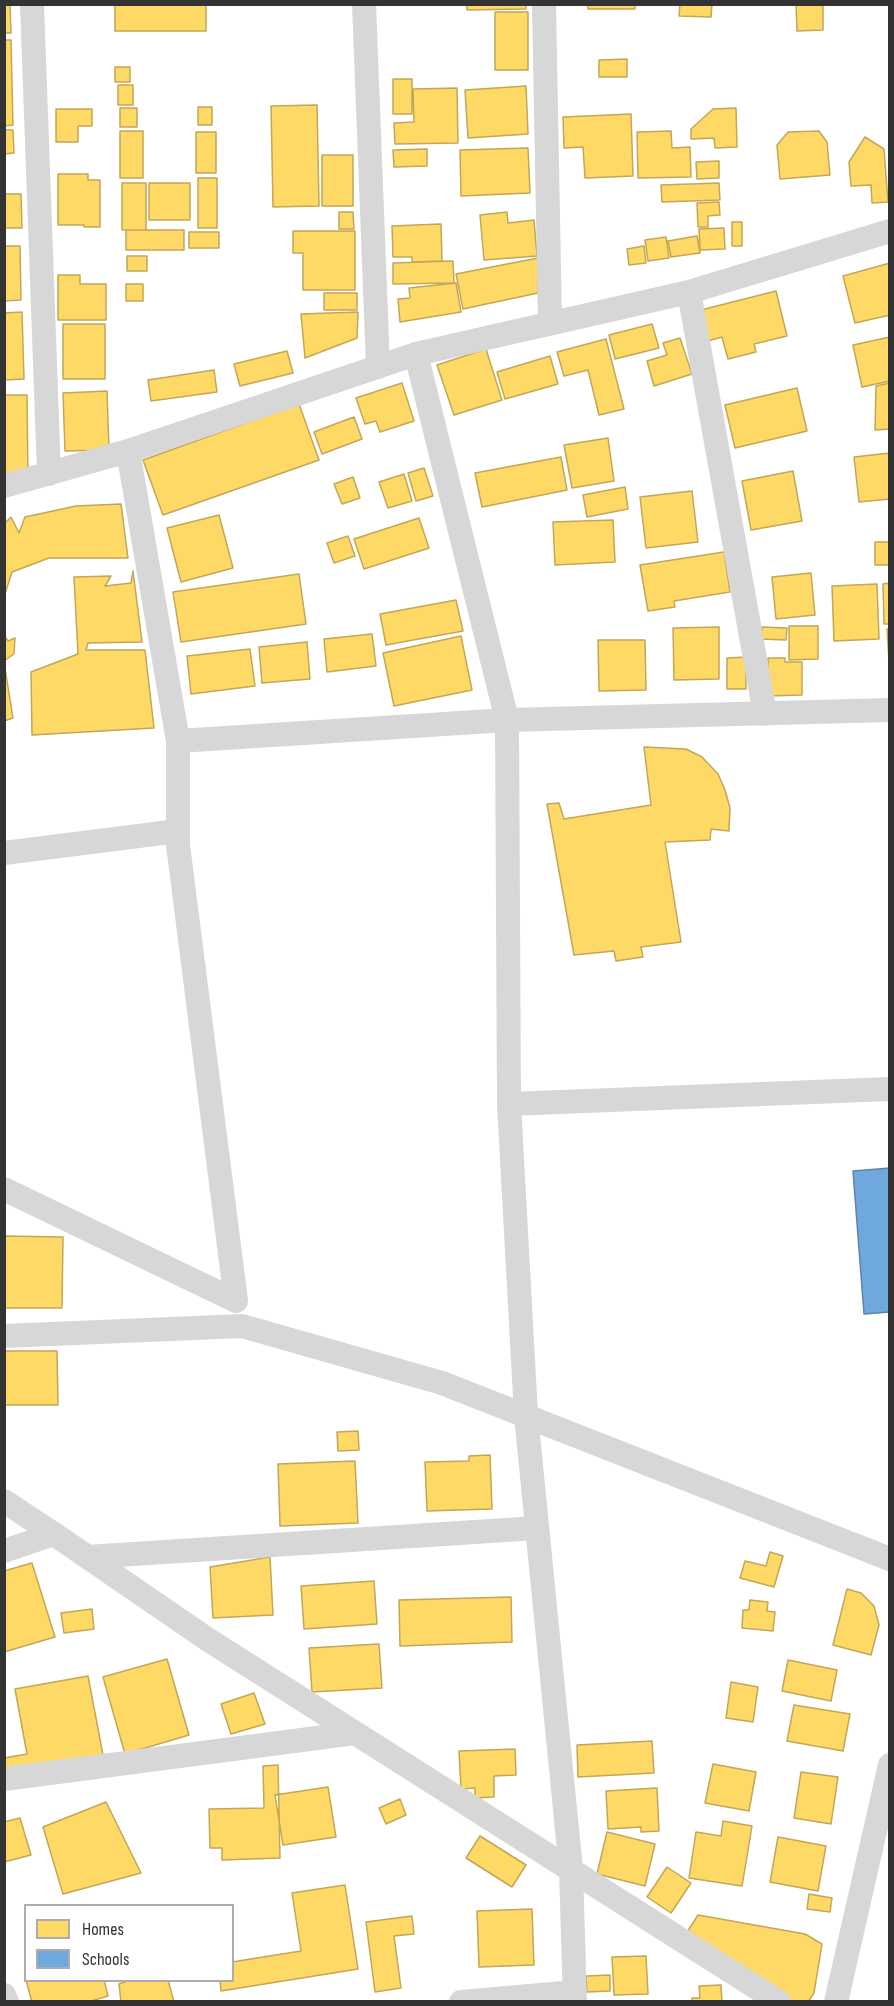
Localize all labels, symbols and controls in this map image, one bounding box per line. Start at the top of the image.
legend [24,1904,234,1982]
text: Homes [82,1919,124,1940]
text: Schools [82,1949,129,1970]

